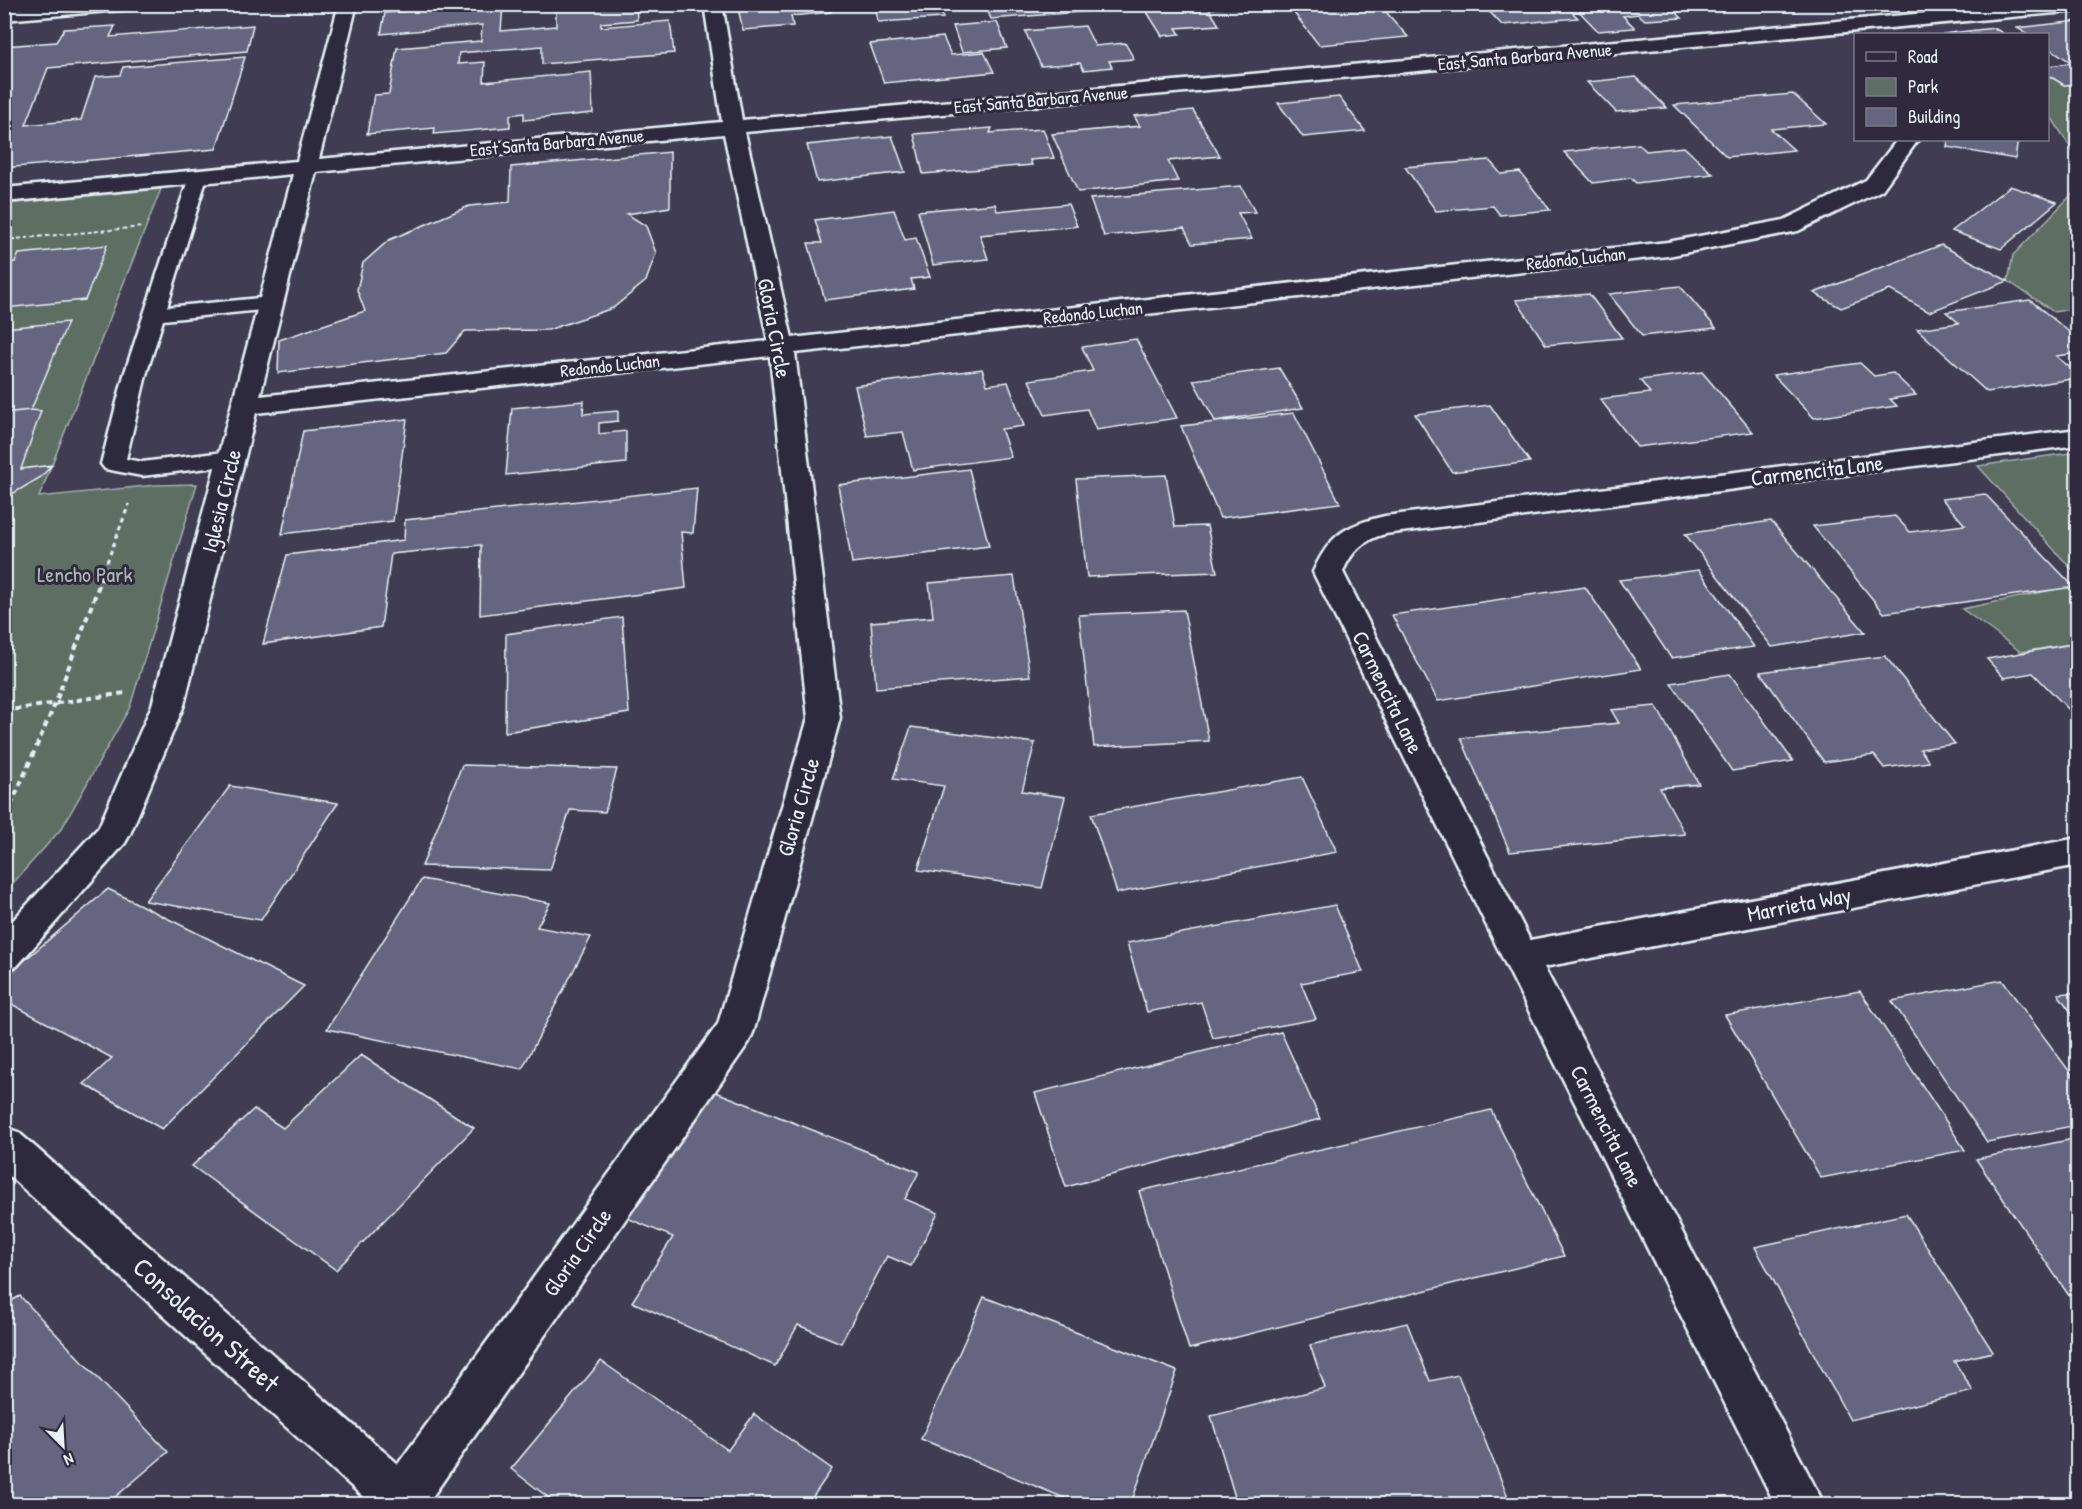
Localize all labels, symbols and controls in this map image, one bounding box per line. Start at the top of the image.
legend [1854,33,2049,141]
street label: East Santa Barbara Avenue [1437,36,1613,77]
text: Road [1908,44,1938,69]
text: Park [1908,74,1939,99]
street label: East Santa Barbara Avenue [953,79,1129,120]
text: Building [1908,104,1960,129]
street label: East Santa Barbara Avenue [469,122,645,163]
street label: Redondo Luchan [1525,241,1627,276]
street label: Gloria Circle [751,276,799,381]
street label: Redondo Luchan [1042,295,1144,330]
street label: Redondo Luchan [559,348,661,383]
street label: Iglesia Circle [194,446,248,556]
street label: Carmencita Lane [1749,447,1885,493]
park label: Lencho Park [37,559,133,589]
street label: Carmencita Lane [1345,626,1431,759]
street label: Gloria Circle [770,754,826,860]
street label: Marrieta Way [1745,879,1853,929]
street label: Carmencita Lane [1563,1060,1651,1192]
street label: Gloria Circle [536,1202,618,1302]
street label: Consolacion Street [126,1249,288,1400]
north arrow [33,1416,93,1476]
text: N [60,1448,77,1472]

